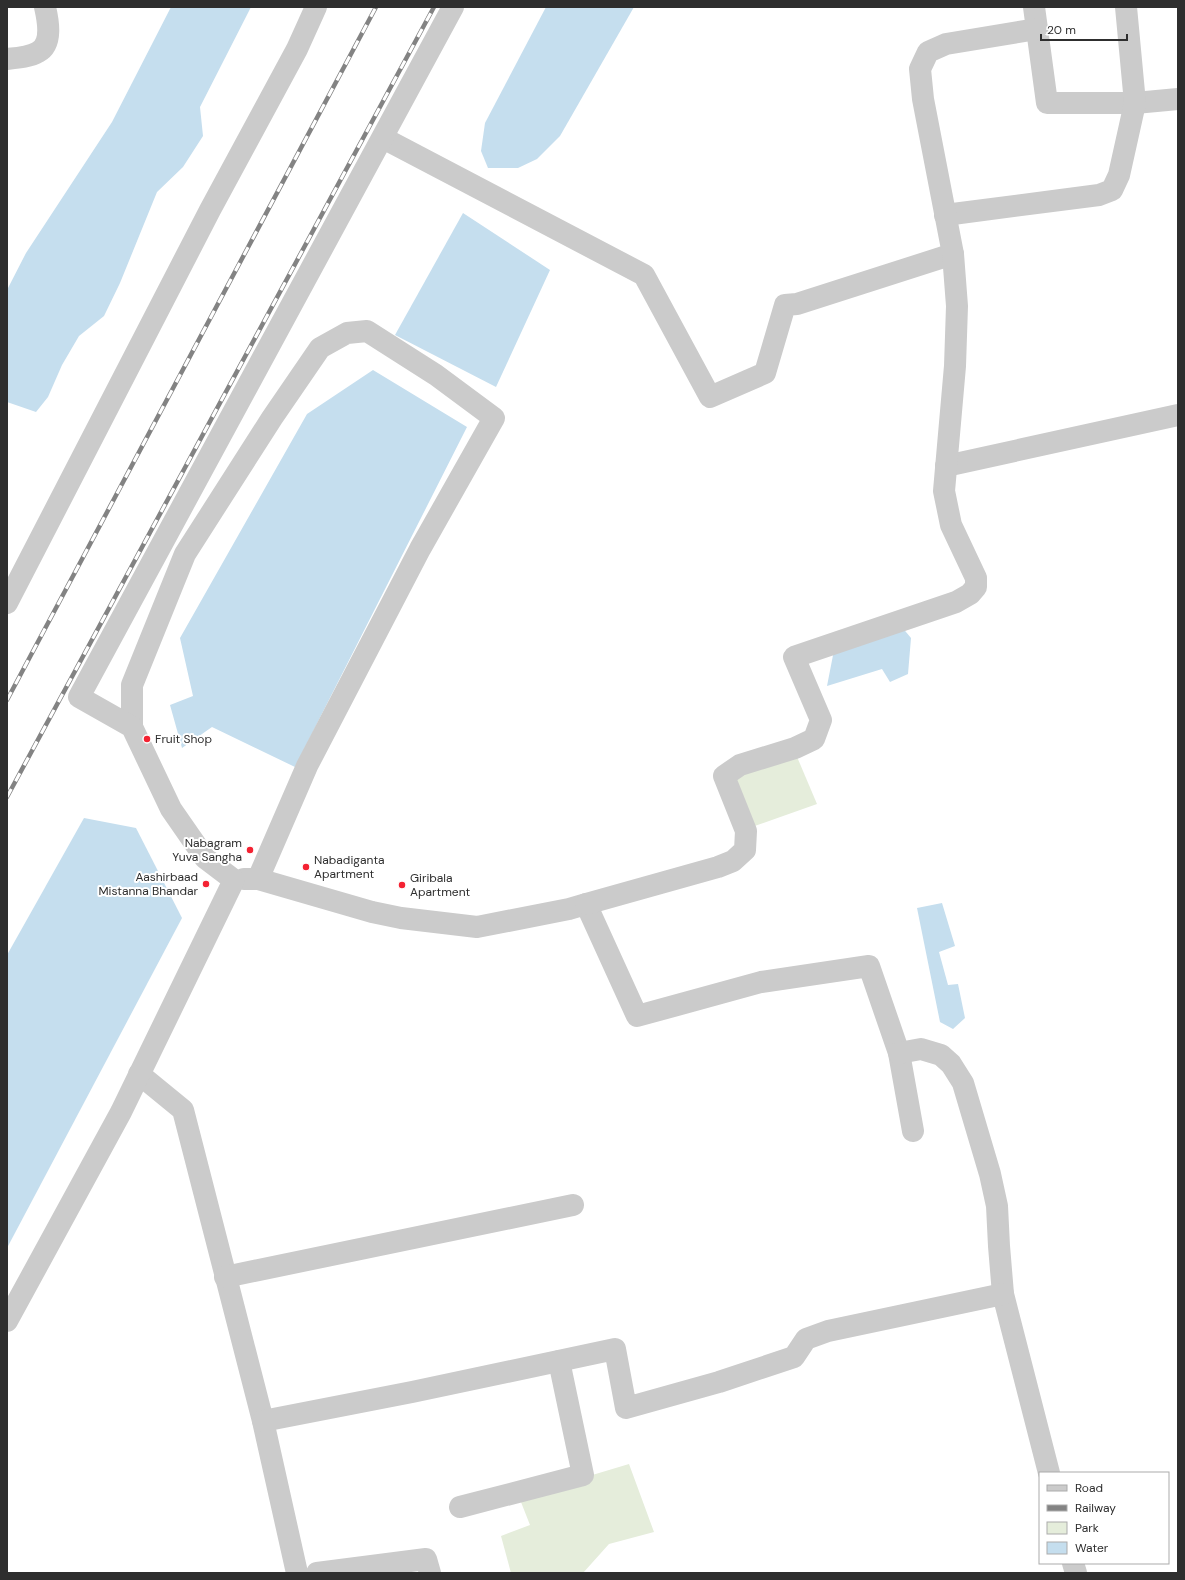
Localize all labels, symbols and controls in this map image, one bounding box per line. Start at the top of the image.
scale bar [1041,16,1127,42]
text: 20 m [1047,22,1076,38]
place label: Fruit Shop [155,731,212,747]
marker: Fruit Shop [142,734,152,744]
place label: Nabagram Yuva Sangha [172,835,242,865]
marker: Nabagram Yuva Sangha [245,845,255,855]
place label: Nabadiganta Apartment [314,852,385,882]
marker: Nabadiganta Apartment [301,862,311,872]
place label: Aashirbaad Mistanna Bhandar [98,869,199,899]
place label: Giribala Apartment [410,870,471,900]
marker: Aashirbaad Mistanna Bhandar [201,879,211,889]
marker: Giribala Apartment [397,880,407,890]
legend [1039,1472,1169,1564]
text: Road [1075,1480,1103,1496]
text: Railway [1075,1500,1116,1516]
text: Park [1075,1520,1099,1536]
text: Water [1075,1540,1109,1556]

